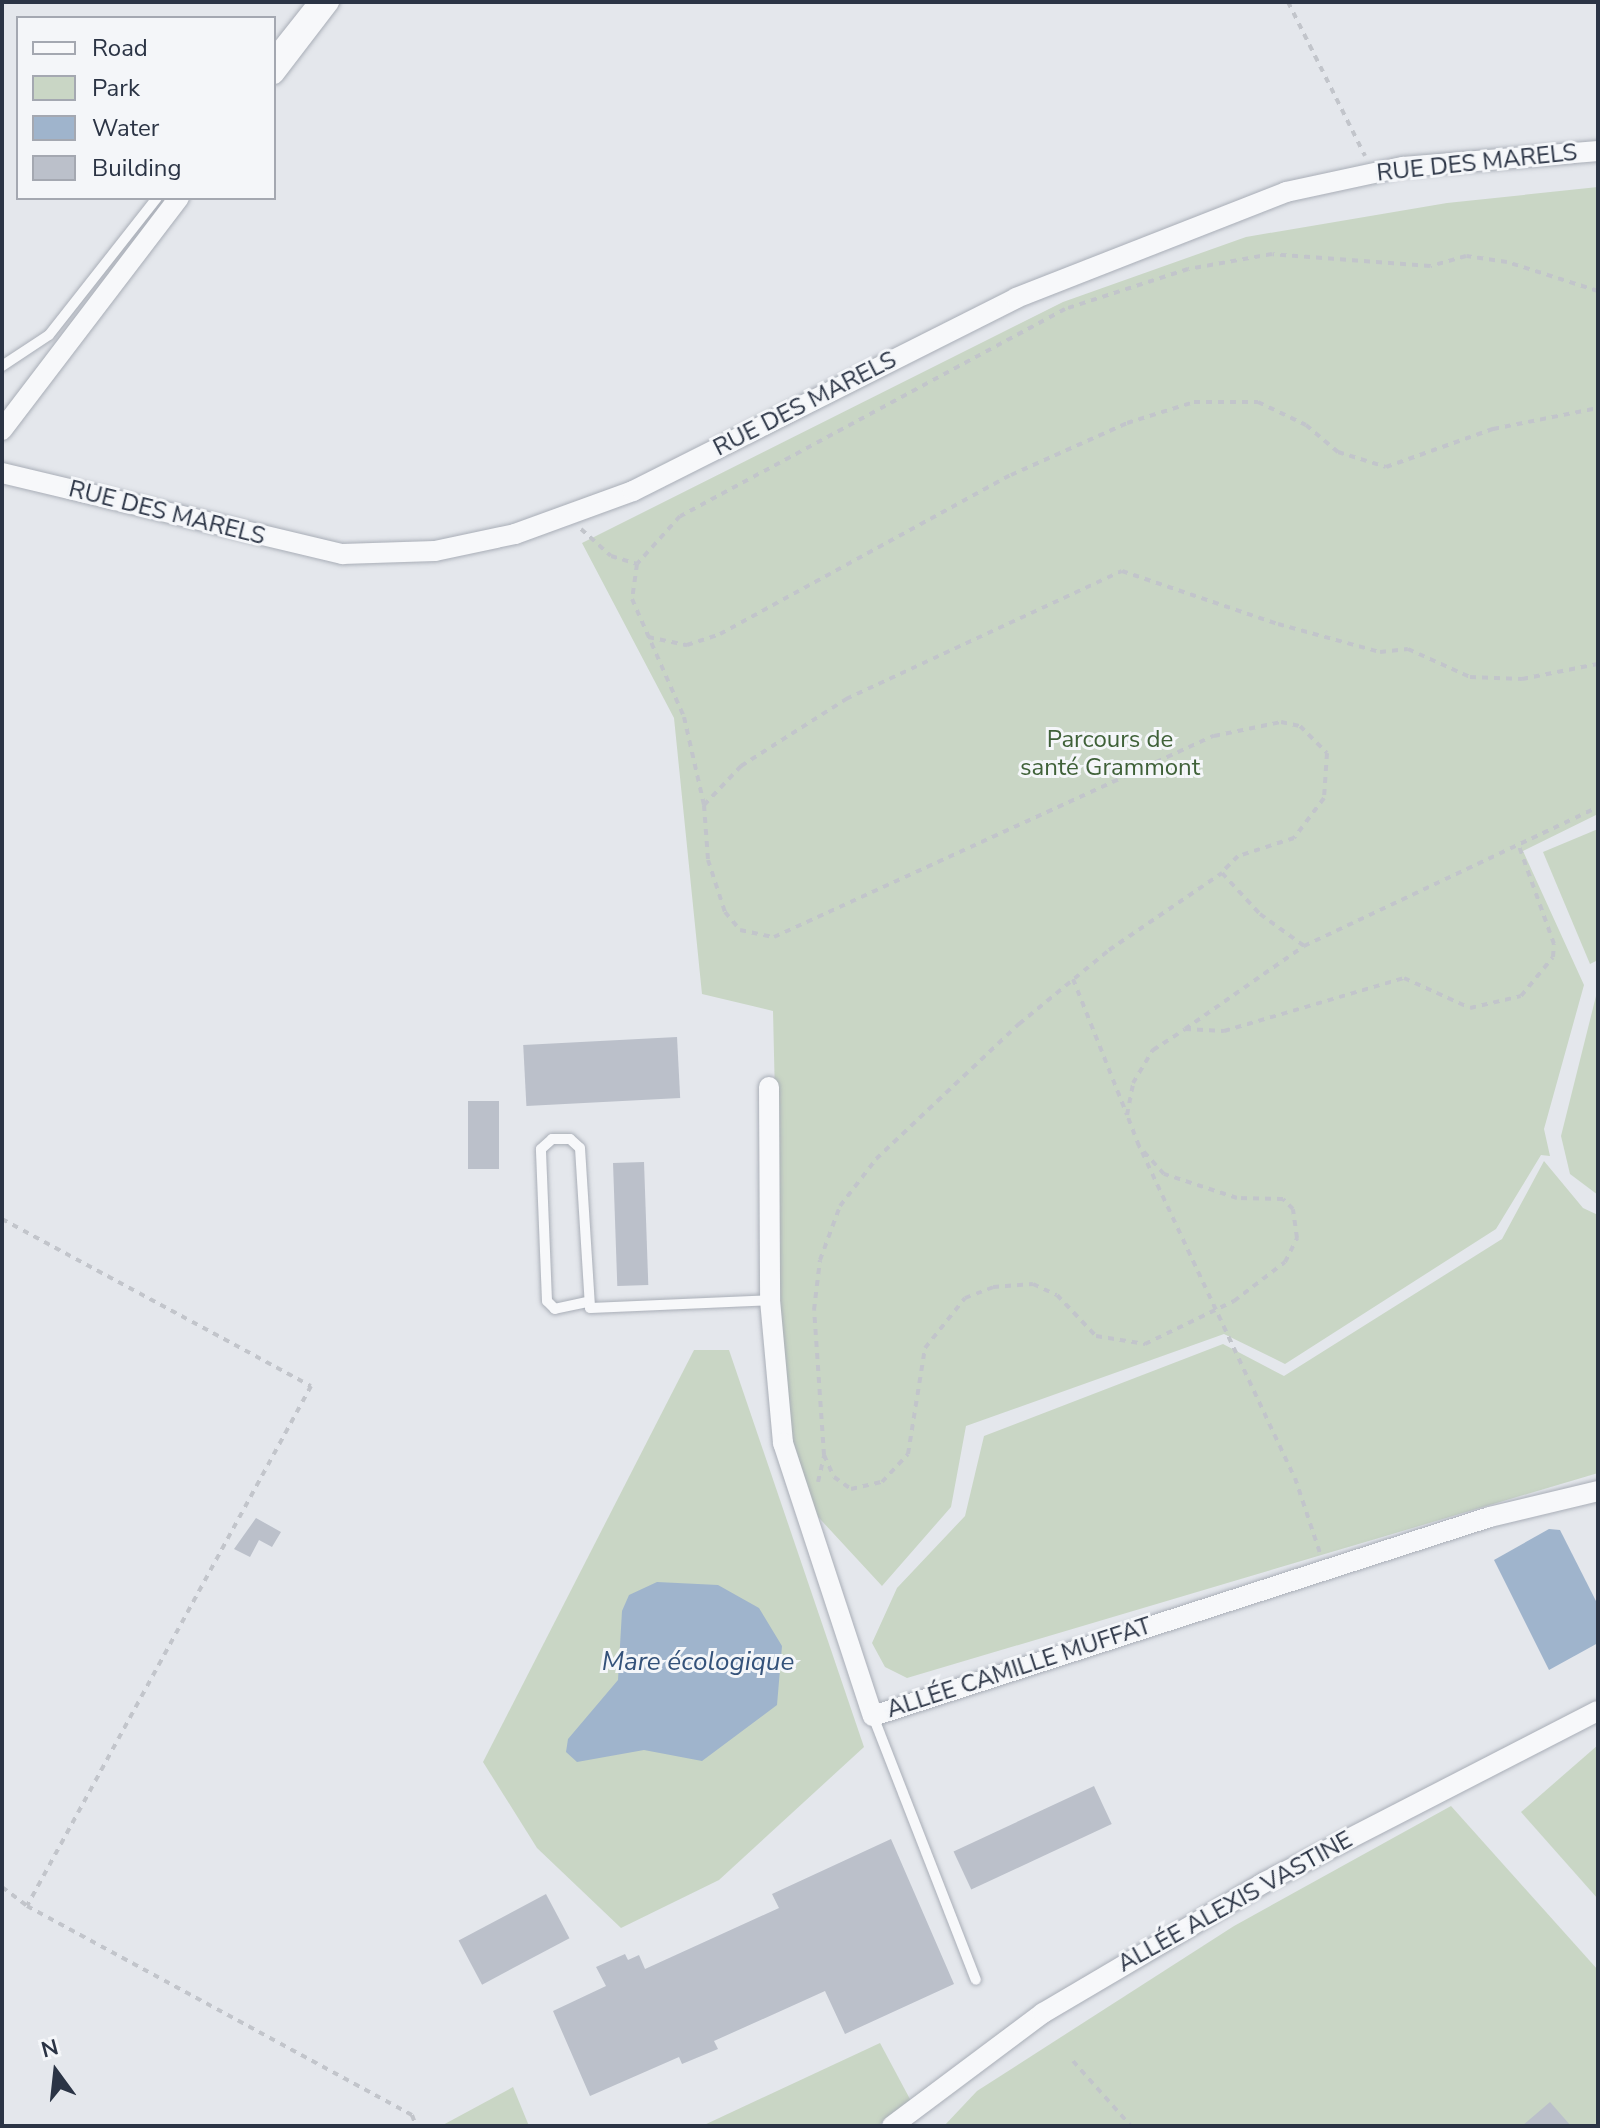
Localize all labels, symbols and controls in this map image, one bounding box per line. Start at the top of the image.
legend [16,16,276,200]
text: Road [92,32,148,64]
text: Park [92,72,140,104]
text: Water [92,112,159,144]
street label: RUE DES MARELS [1375,138,1579,188]
text: Building [92,152,182,184]
street label: RUE DES MARELS [709,345,901,463]
street label: RUE DES MARELS [66,475,268,551]
park label: Parcours de santé Grammont [1020,726,1200,782]
street label: ALLÉE CAMILLE MUFFAT [883,1612,1155,1724]
water label: Mare écologique [602,1646,794,1678]
street label: ALLÉE ALEXIS VASTINE [1113,1825,1357,1979]
north arrow [16,2032,96,2112]
text: N [38,2032,62,2065]

